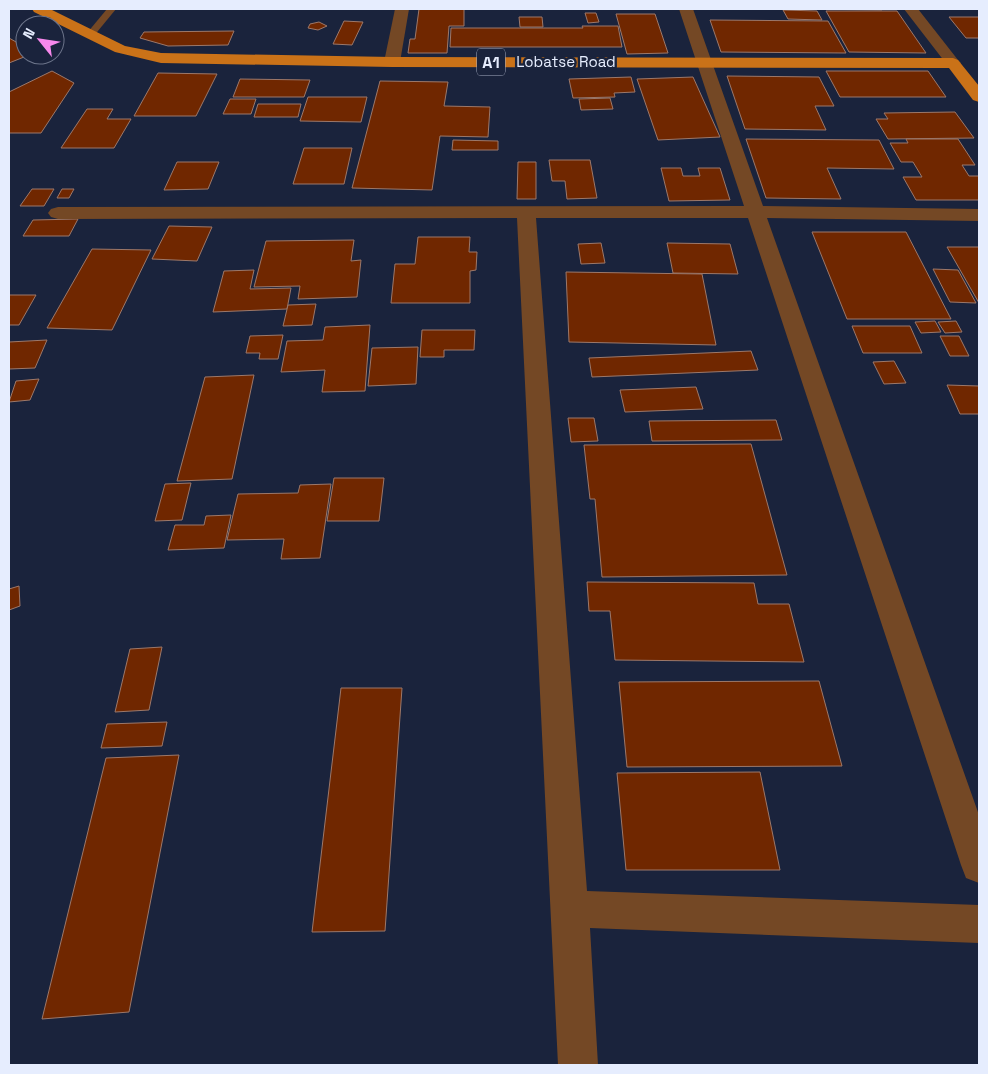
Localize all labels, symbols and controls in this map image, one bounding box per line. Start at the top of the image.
north arrow [15,15,65,65]
text: N [19,25,39,42]
road number: A1 [477,48,505,76]
street label: Lobatse Road [516,52,616,71]

